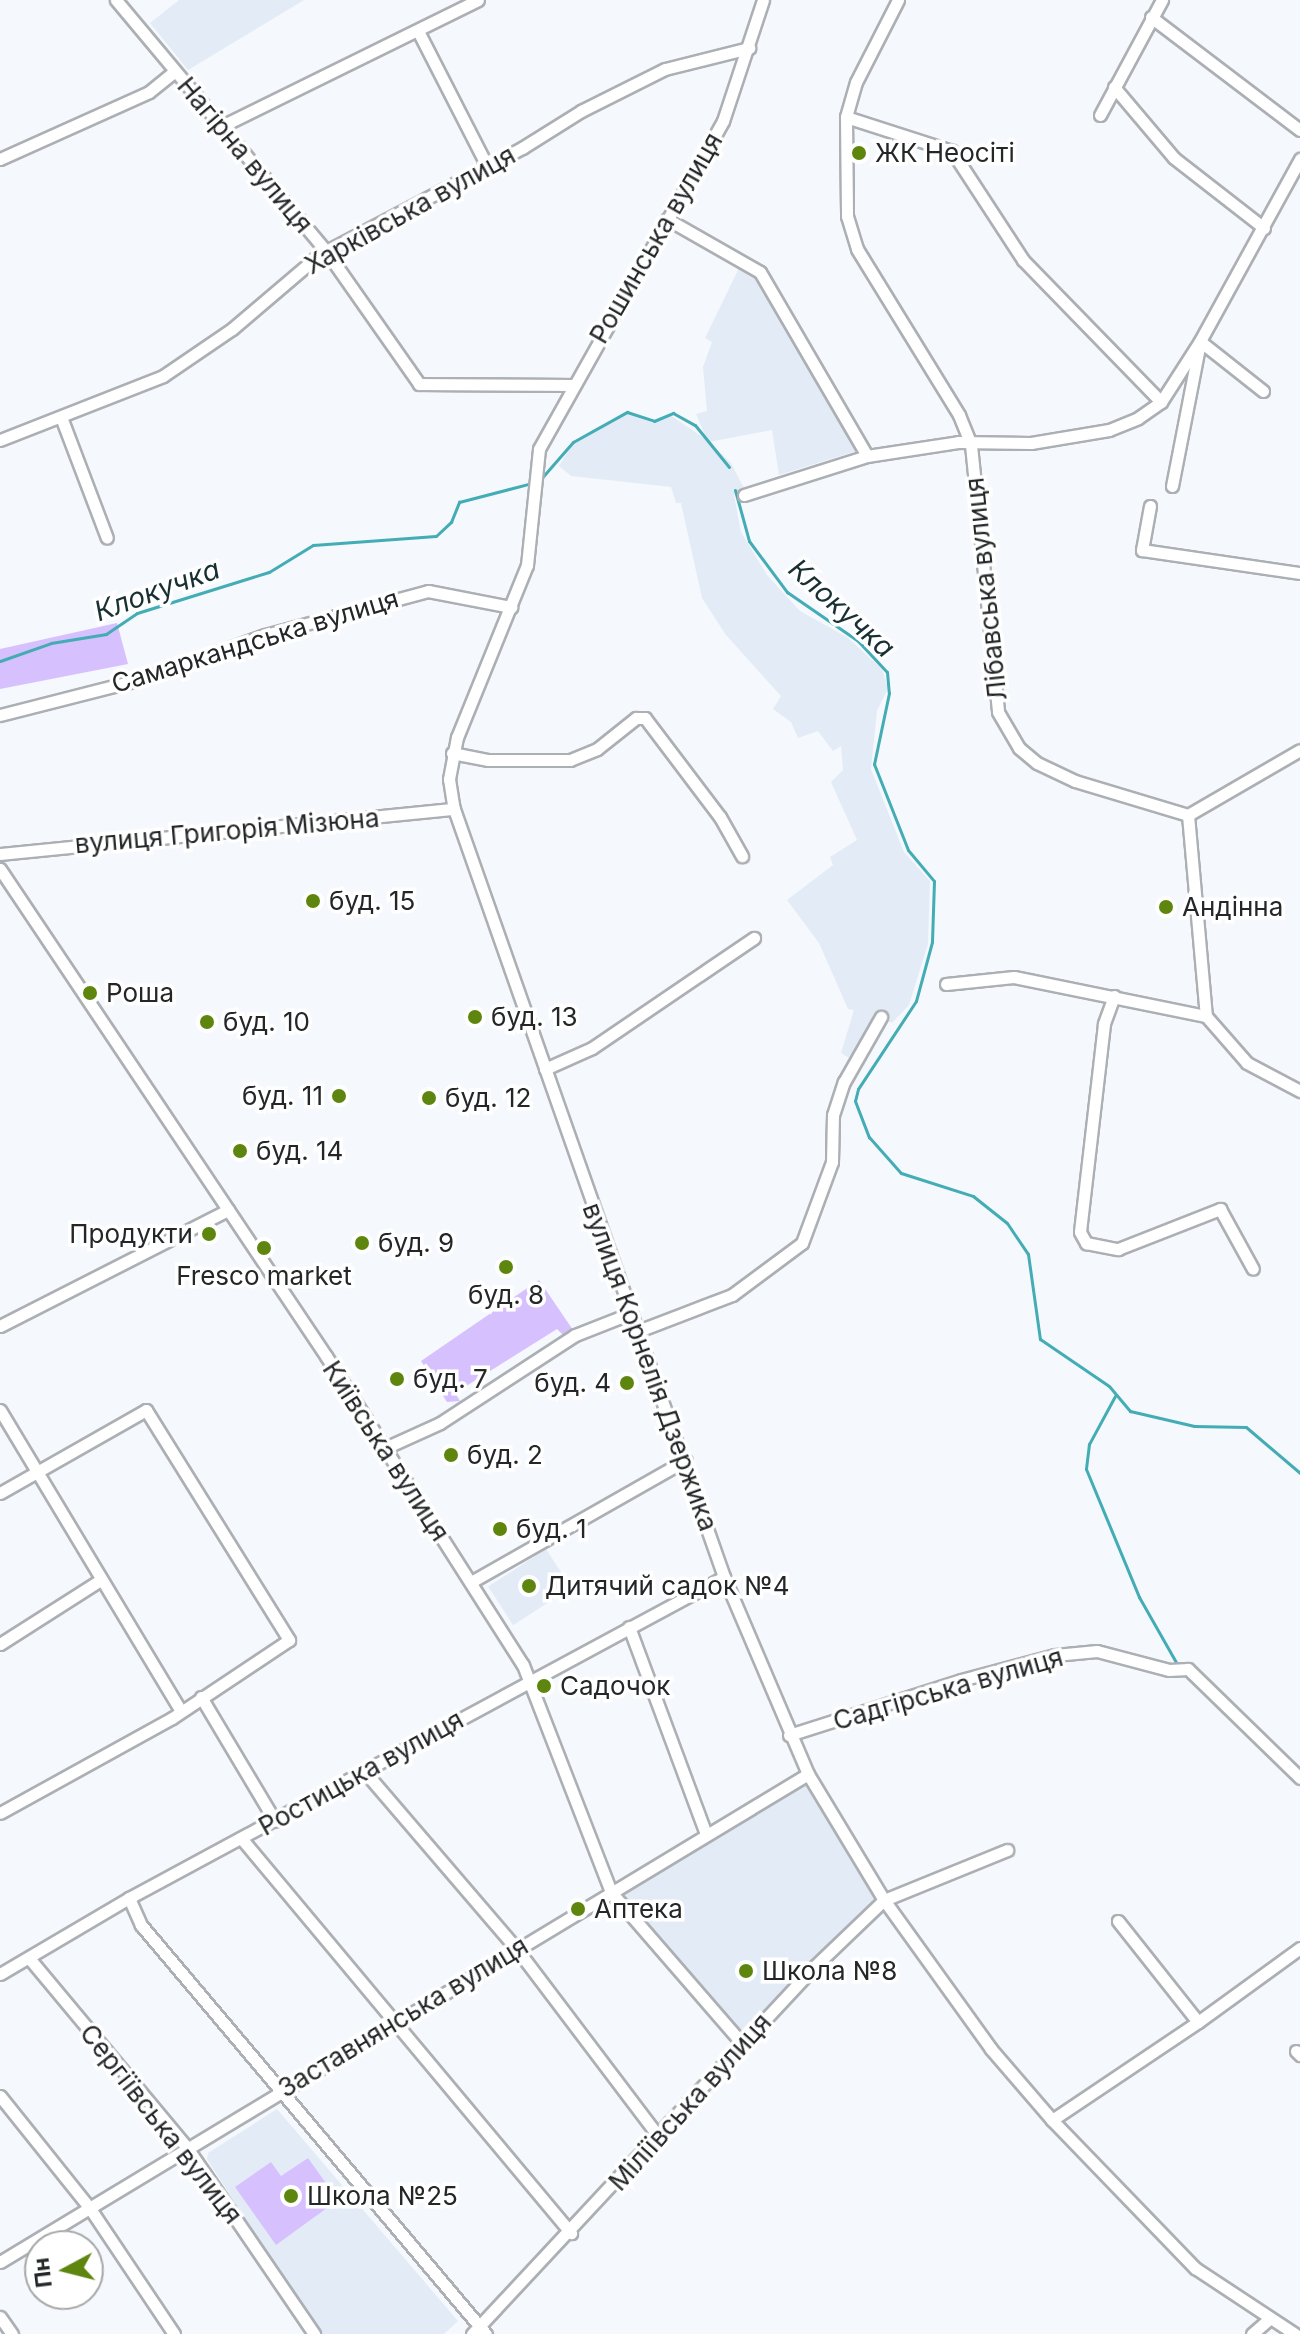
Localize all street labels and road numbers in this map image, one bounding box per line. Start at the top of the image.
street label: Нагірна вулиця [171,71,319,239]
street label: Рошинська вулиця [583,127,729,349]
street label: Харківська вулиця [299,139,521,281]
street label: Лібавська вулиця [959,476,1013,702]
street label: Самаркандська вулиця [108,582,402,700]
street label: вулиця Григорія Мізюна [73,802,381,860]
street label: вулиця Корнелія Дзержика [576,1199,724,1535]
street label: Київська вулиця [316,1355,456,1547]
street label: Садгірська вулиця [829,1641,1067,1737]
street label: Ростицька вулиця [253,1704,469,1842]
street label: Заставнянська вулиця [272,1930,534,2104]
street label: Міліївська вулиця [602,2007,778,2197]
street label: Сергіївська вулиця [73,2018,249,2230]

